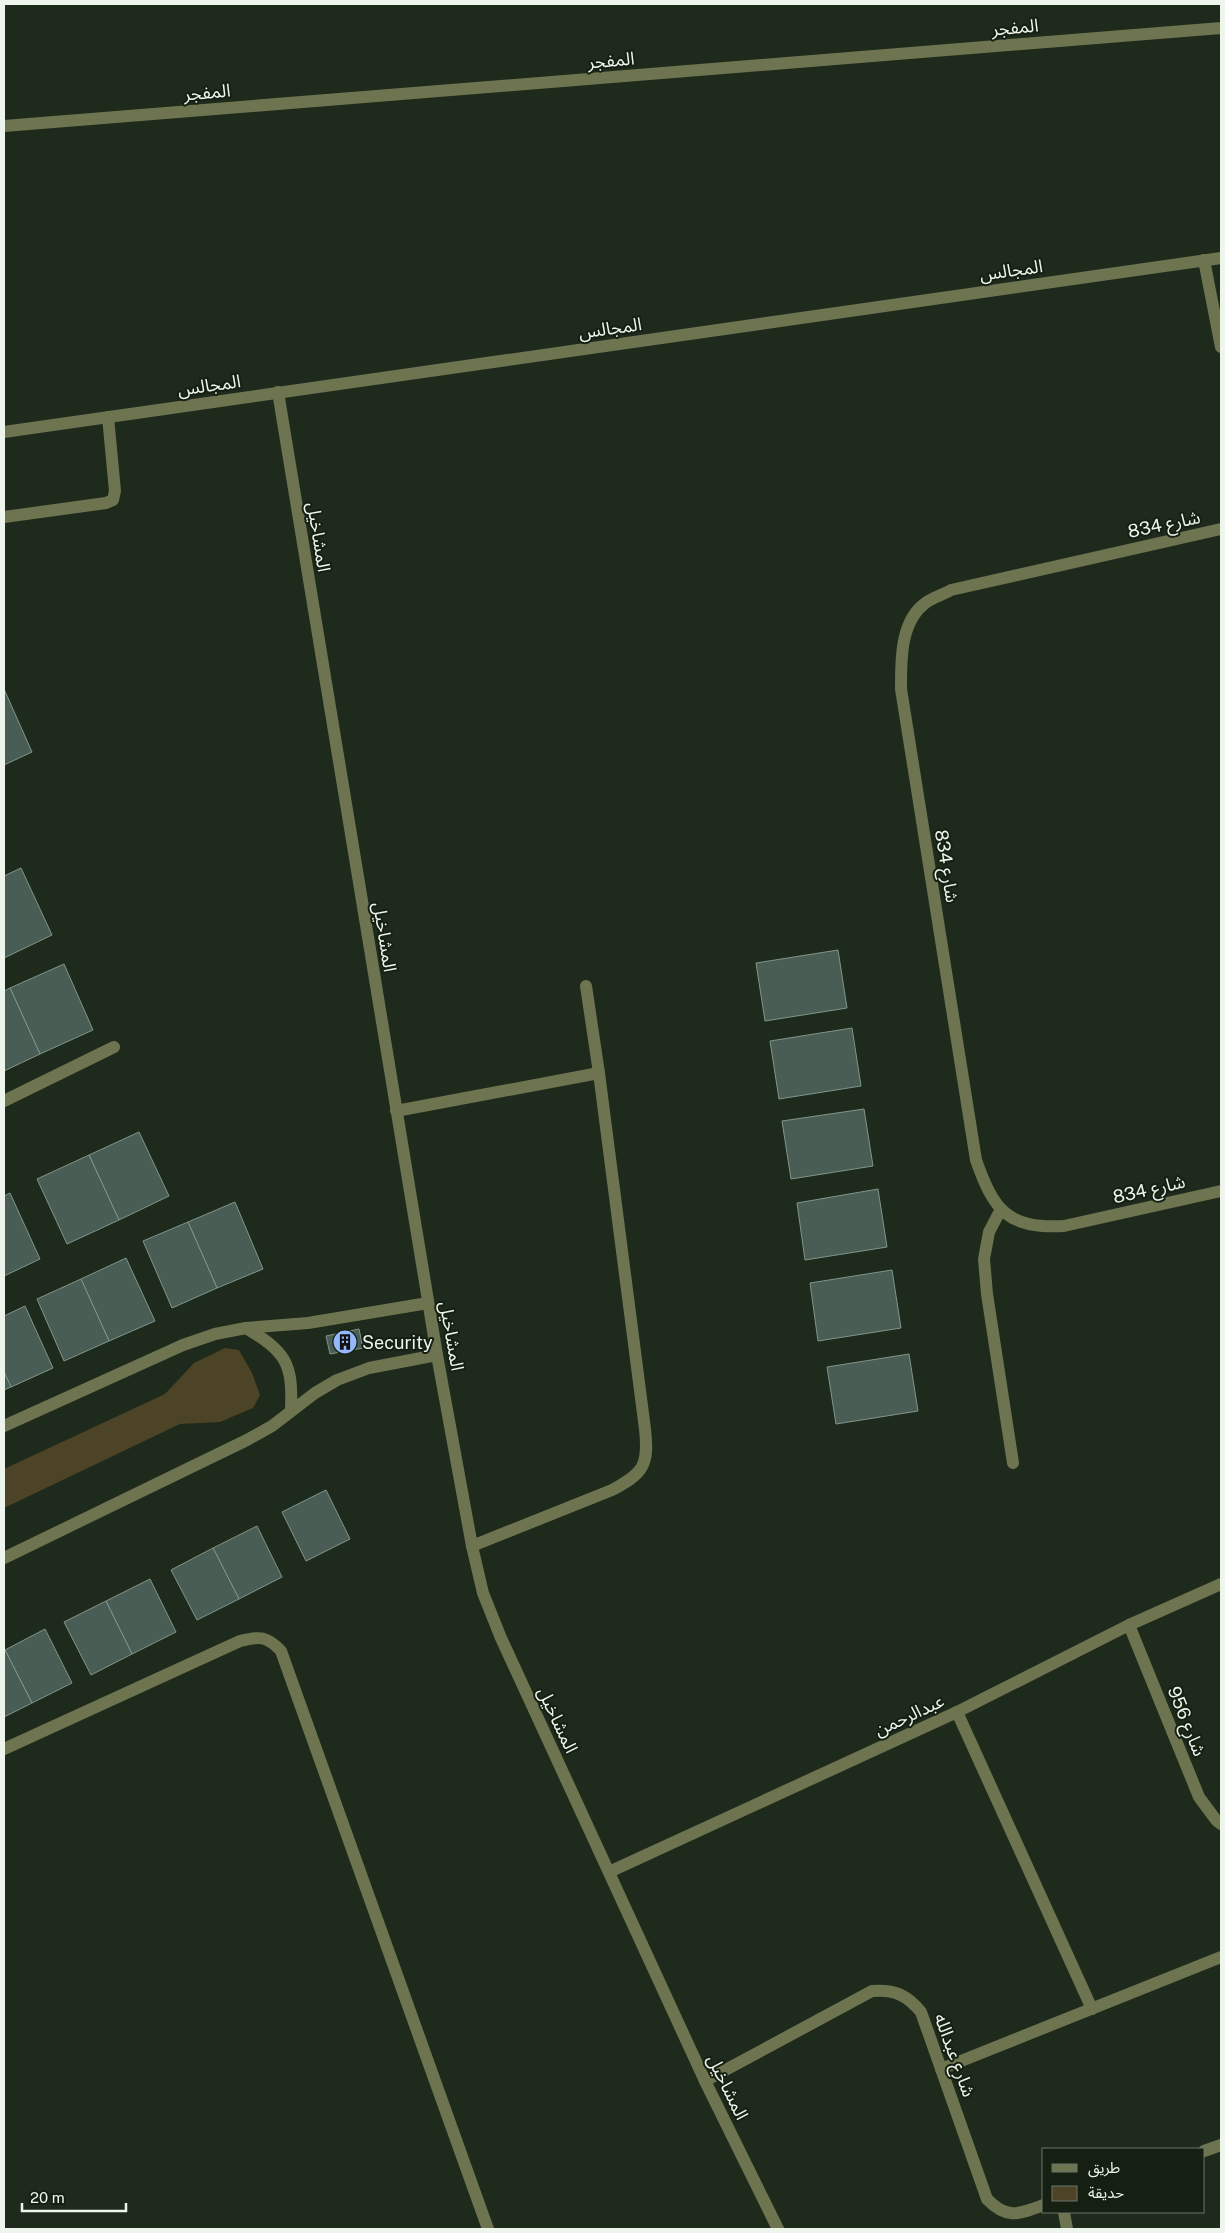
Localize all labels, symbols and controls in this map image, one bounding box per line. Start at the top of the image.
street label: المفجر [990,14,1039,41]
street label: المفجر [586,47,635,74]
street label: المفجر [182,79,231,106]
street label: المجالس [978,255,1044,286]
street label: المجالس [577,313,643,344]
street label: المجالس [176,370,242,401]
street label: المشاخيل [302,501,335,574]
street label: شارع 834 [1126,506,1203,546]
street label: شارع 834 [927,828,963,905]
street label: المشاخيل [368,901,401,974]
street label: شارع 834 [1111,1170,1188,1211]
street label: المشاخيل [435,1300,468,1373]
building icon: Security [332,1329,358,1355]
place label: Security [362,1332,433,1353]
street label: شارع 956 [1160,1683,1210,1760]
street label: المشاخيل [533,1684,582,1757]
street label: عبدالرحمن [871,1690,948,1741]
street label: شارع عبدالله [926,2010,980,2101]
street label: المشاخيل [702,2051,753,2124]
legend [1042,2148,1205,2213]
text: طريق [1088,2159,1120,2178]
scale bar [22,2180,126,2212]
text: حديقة [1088,2184,1124,2201]
text: 20 m [30,2189,65,2206]

